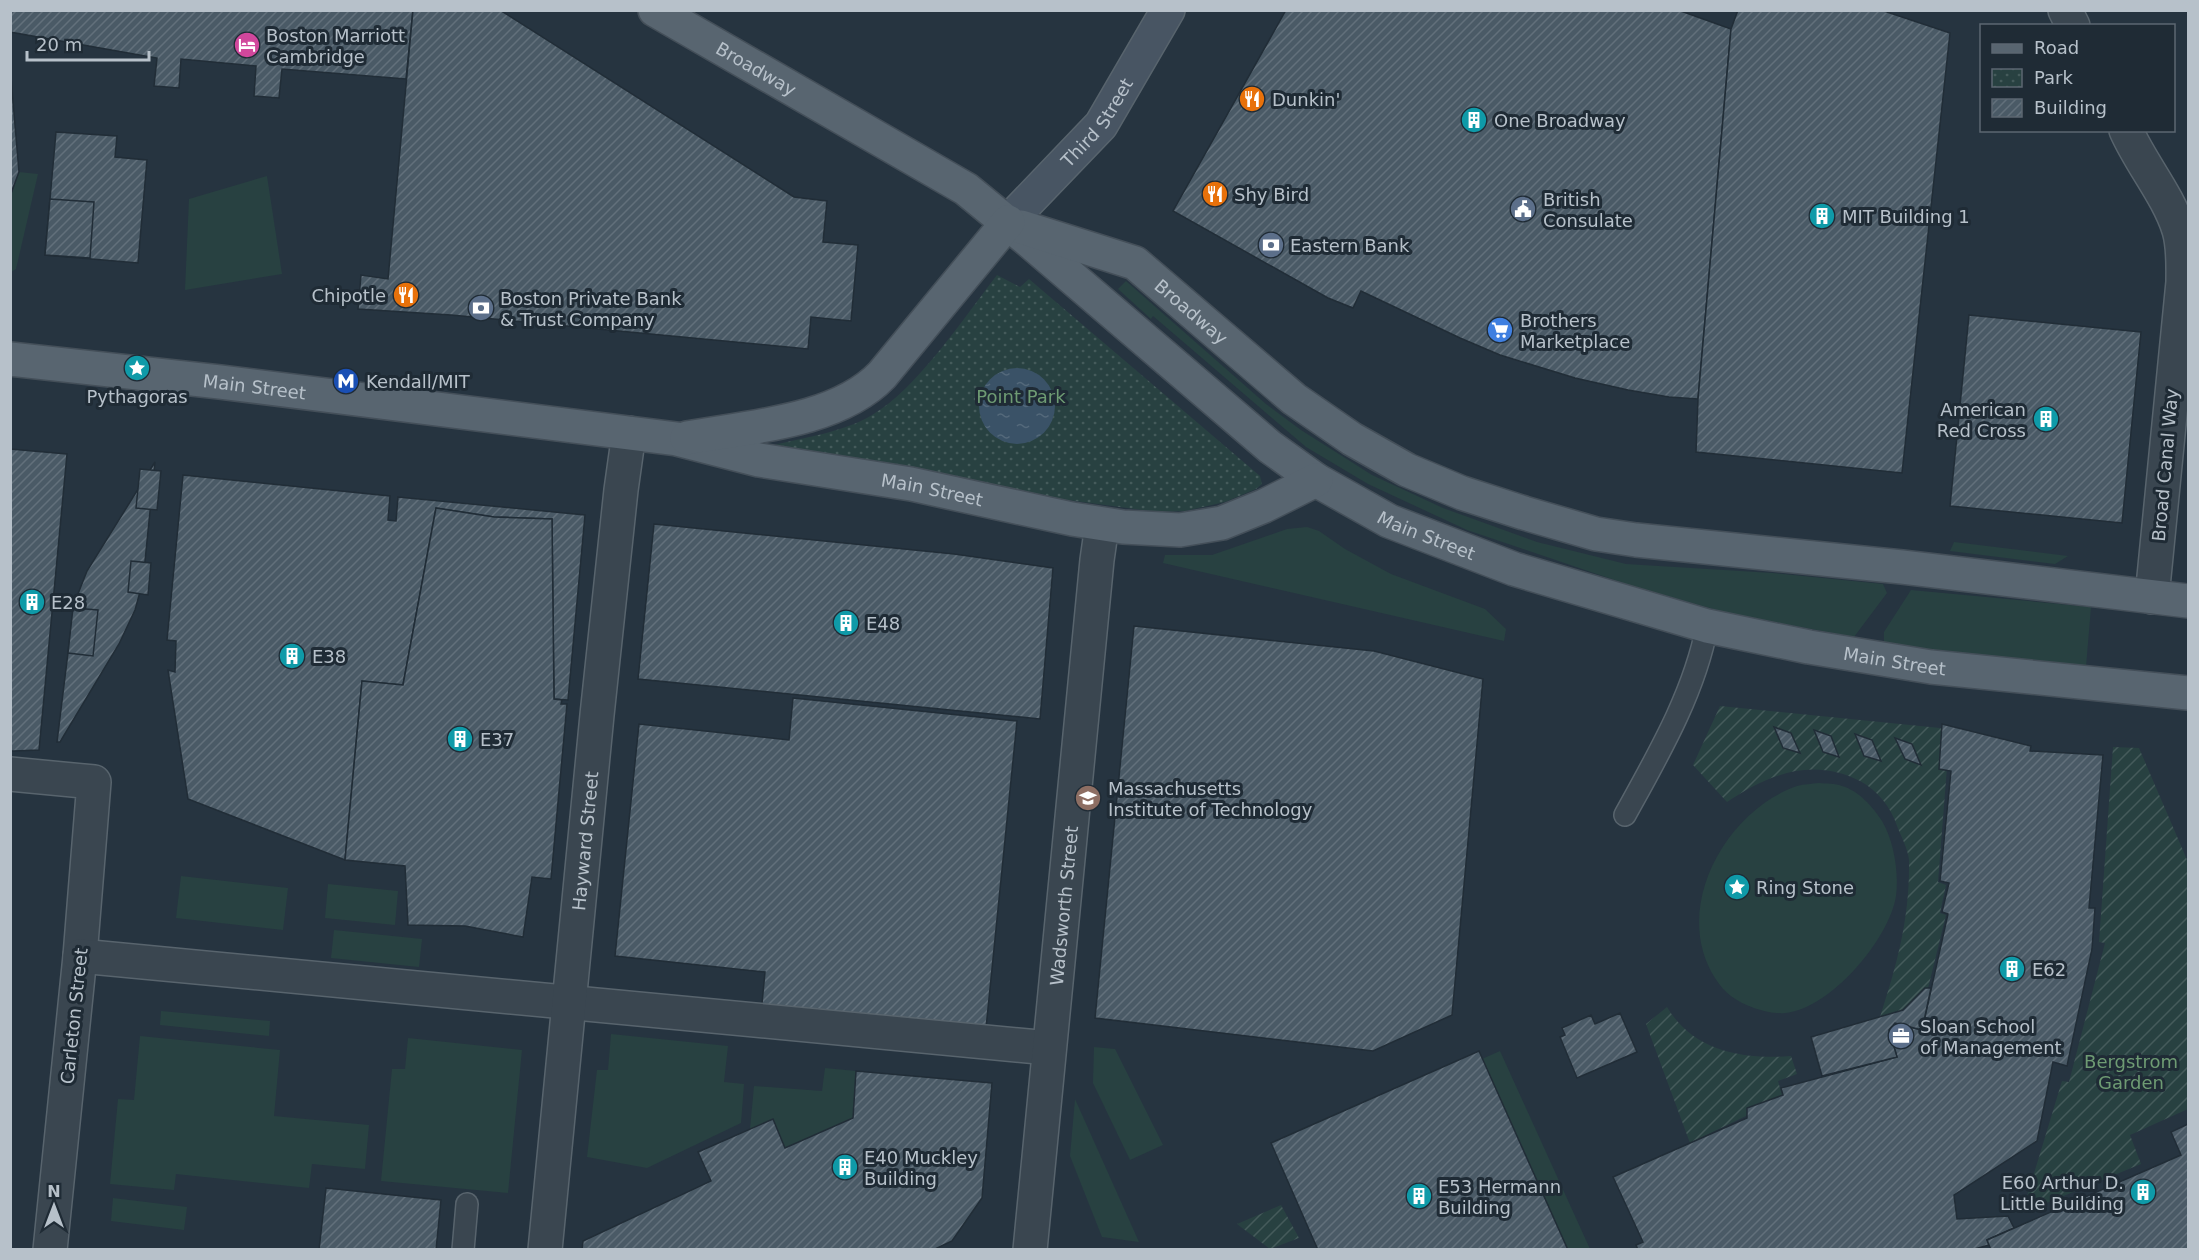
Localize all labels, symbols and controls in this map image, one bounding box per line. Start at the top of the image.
scale bar [27,24,148,62]
legend [1980,24,2175,132]
place label: Boston Marriott Cambridge [266,25,405,67]
hotel icon: Boston Marriott Cambridge [232,30,262,60]
text: 20 m [36,34,82,55]
street label: Broadway [712,37,801,100]
text: Road [2034,37,2079,58]
text: Park [2034,67,2073,88]
street label: Third Street [1056,74,1137,172]
restaurant icon: Dunkin' [1237,84,1267,114]
place label: Dunkin' [1272,89,1340,110]
text: Building [2034,97,2107,118]
building icon: One Broadway [1459,105,1489,135]
place label: One Broadway [1494,110,1626,131]
restaurant icon: Shy Bird [1200,179,1230,209]
place label: Shy Bird [1234,184,1309,205]
place label: British Consulate [1543,189,1633,231]
public building icon: British Consulate [1508,194,1538,224]
building icon: MIT Building 1 [1807,201,1837,231]
place label: MIT Building 1 [1842,206,1970,227]
bank icon: Eastern Bank [1256,230,1286,260]
place label: Eastern Bank [1290,235,1410,256]
street label: Broadway [1151,274,1233,349]
restaurant icon: Chipotle [391,280,421,310]
place label: Chipotle [311,285,386,306]
place label: Boston Private Bank & Trust Company [500,288,682,330]
bank icon: Boston Private Bank & Trust Company [466,293,496,323]
place label: Brothers Marketplace [1520,310,1630,352]
supermarket icon: Brothers Marketplace [1485,315,1515,345]
place icon: Pythagoras [122,353,152,383]
metro station icon: Kendall/MIT [331,366,361,396]
street label: Main Street [202,370,307,403]
place label: Kendall/MIT [366,371,471,392]
place label: Pythagoras [86,386,188,407]
park label: Point Park [976,386,1066,407]
street label: Broad Canal Way [2148,387,2182,542]
place label: American Red Cross [1937,399,2026,441]
building icon: American Red Cross [2031,404,2061,434]
street label: Main Street [880,469,985,510]
street label: Main Street [1374,506,1478,564]
building icon: E28 [17,587,47,617]
place label: E28 [51,592,85,613]
building icon: E48 [831,608,861,638]
place label: E48 [866,613,900,634]
building icon: E38 [277,641,307,671]
street label: Main Street [1842,642,1947,679]
place label: E38 [312,646,346,667]
building icon: E37 [445,724,475,754]
place label: E37 [480,729,514,750]
street label: Hayward Street [568,770,602,912]
place label: Massachusetts Institute of Technology [1108,778,1313,820]
school or university icon: Massachusetts Institute of Technology [1073,783,1103,813]
street label: Wadsworth Street [1045,825,1082,987]
place icon: Ring Stone [1722,872,1752,902]
place label: Ring Stone [1756,877,1854,898]
street label: Carleton Street [56,947,92,1085]
building icon: E62 [1997,954,2027,984]
place label: E62 [2032,959,2066,980]
place label: Sloan School of Management [1920,1016,2062,1058]
office icon: Sloan School of Management [1886,1021,1916,1051]
park label: Bergstrom Garden [2084,1051,2178,1093]
place label: E40 Muckley Building [864,1147,978,1189]
building icon: E40 Muckley Building [830,1152,860,1182]
place label: E60 Arthur D. Little Building [2000,1172,2124,1214]
north arrow [24,1176,84,1236]
place label: E53 Hermann Building [1438,1176,1561,1218]
building icon: E60 Arthur D. Little Building [2128,1177,2158,1207]
building icon: E53 Hermann Building [1404,1181,1434,1211]
text: N [47,1182,61,1201]

